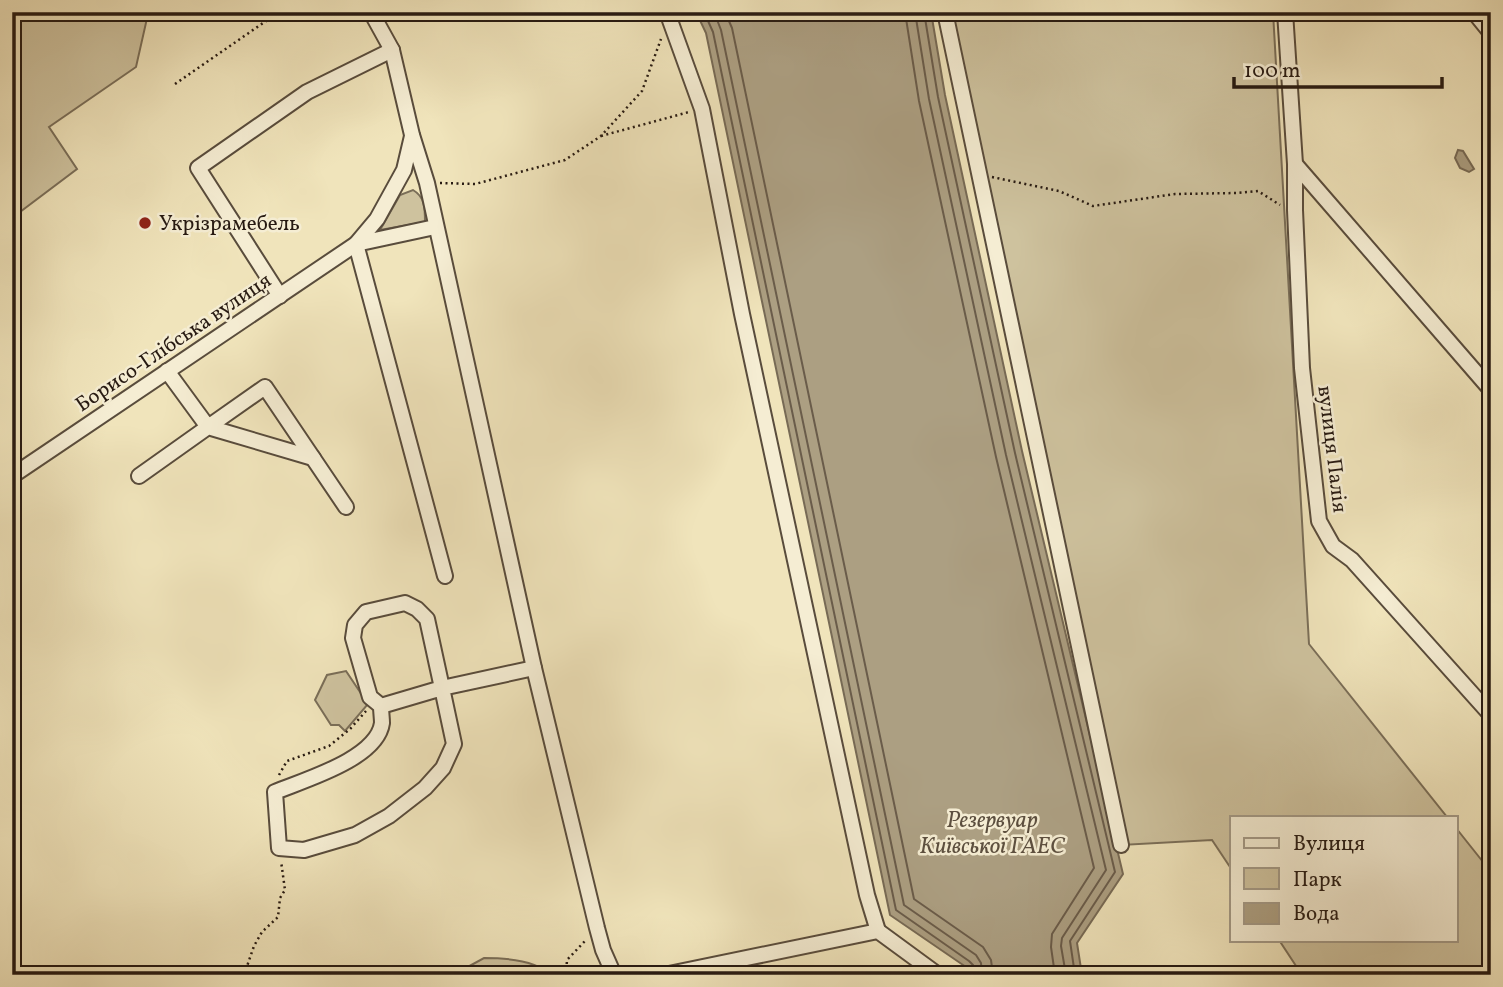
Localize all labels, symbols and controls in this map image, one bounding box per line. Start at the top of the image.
scale bar [1234,46,1442,90]
text: 100 m [1244,57,1301,86]
place label: Укрізрамебель [159,210,300,239]
marker: Укрізрамебель [137,215,153,231]
street label: Борисо-Глібська вулиця [70,267,278,420]
street label: вулиця Палія [1309,384,1354,514]
water label: Резервуар Київської ГАЕС [919,805,1066,863]
legend [1230,816,1458,942]
text: Вулиця [1293,830,1365,859]
text: Парк [1293,866,1342,895]
text: Вода [1293,900,1340,929]

